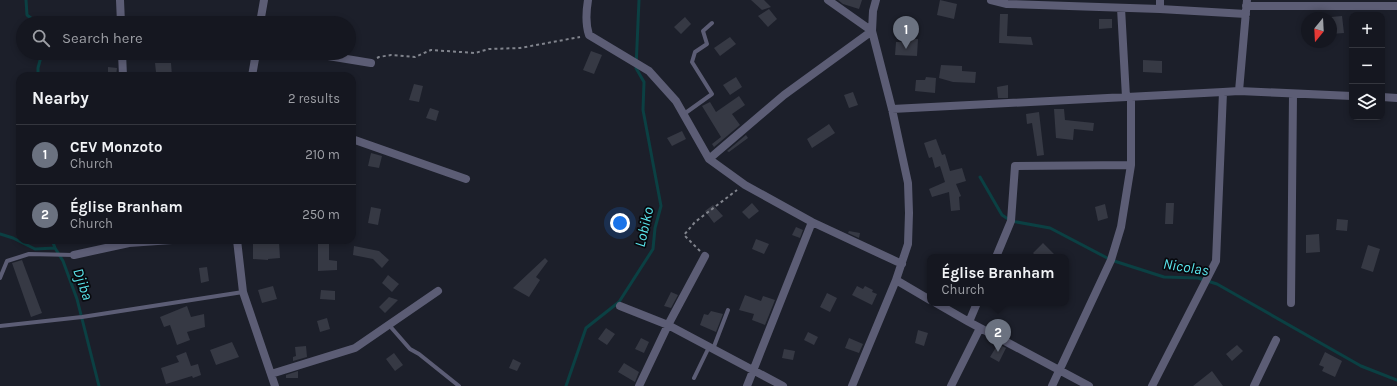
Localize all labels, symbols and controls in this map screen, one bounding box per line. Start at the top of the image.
north arrow [1301,12,1337,48]
map controls [1349,12,1385,120]
button: + [1349,12,1385,48]
search box [16,16,356,60]
pin: 1 [893,16,919,49]
icon: search [30,27,52,49]
text: Search here [62,29,143,47]
button: − [1349,48,1385,84]
button: layers [1349,84,1385,120]
text: Nearby [32,88,89,108]
text: 2 results [288,91,340,106]
text: CEV Monzoto [70,138,162,156]
text: 1 [43,147,47,162]
text: 210 m [305,147,340,162]
text: Church [70,156,113,171]
text: Église Branham [70,198,183,216]
water label: Lobiko [631,205,657,249]
text: 2 [41,207,49,222]
text: 250 m [302,207,340,222]
your location [610,213,630,233]
text: Church [70,216,113,231]
popup [927,254,1069,306]
water label: Nicolas [1162,255,1210,279]
text: Église Branham [942,264,1054,282]
water label: Djiba [69,266,97,302]
text: Church [942,282,985,297]
pin: 2 [985,319,1011,352]

